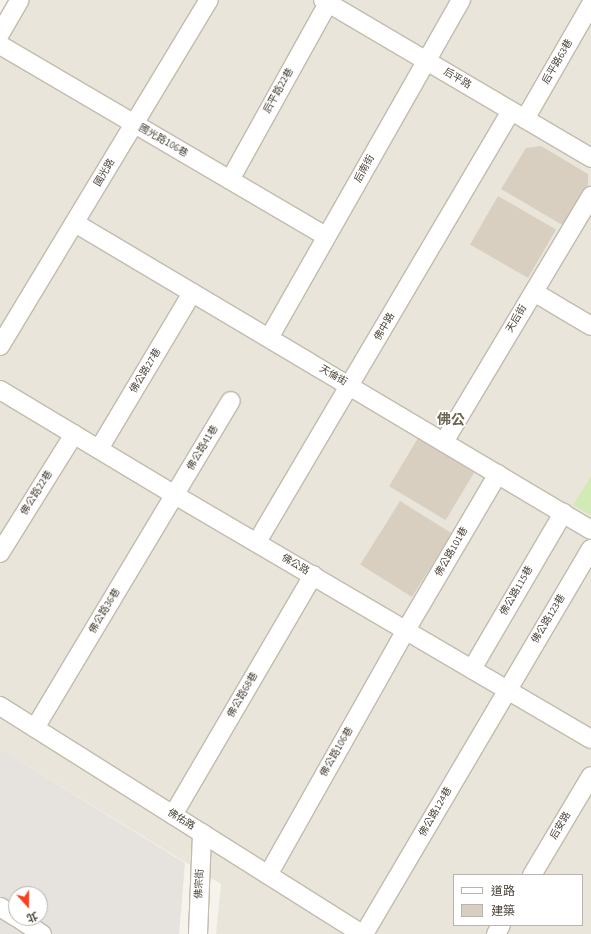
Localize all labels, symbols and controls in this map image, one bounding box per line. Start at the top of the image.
street label: 后平路63巷 [540,37,576,87]
street label: 后平路22巷 [262,66,296,116]
street label: 后平路 [441,66,473,92]
street label: 國光路106巷 [136,122,190,160]
street label: 后南街 [352,153,378,185]
street label: 國光路 [92,157,118,189]
street label: 天后街 [504,303,530,335]
street label: 佛中路 [372,311,398,343]
street label: 佛公路27巷 [128,347,164,395]
street label: 天倫街 [317,363,349,389]
district label: 佛公 [437,412,465,428]
street label: 佛公路41巷 [185,424,221,472]
street label: 佛公路22巷 [19,469,55,517]
street label: 佛公路101巷 [433,525,471,579]
street label: 佛公路 [279,552,311,578]
street label: 佛公路115巷 [498,564,536,618]
street label: 佛公路36巷 [87,587,123,635]
street label: 佛公路123巷 [530,592,568,646]
street label: 佛公路68巷 [225,670,261,720]
street label: 佛公路106巷 [318,725,356,779]
street label: 佛公路124巷 [417,785,455,839]
street label: 佛佑路 [165,807,197,833]
street label: 后安路 [548,810,574,842]
street label: 佛宗街 [193,869,207,899]
legend [453,874,583,926]
text: 道路 [491,883,515,900]
north arrow [8,886,48,926]
text: 建築 [491,903,515,920]
text: 北 [24,908,40,926]

